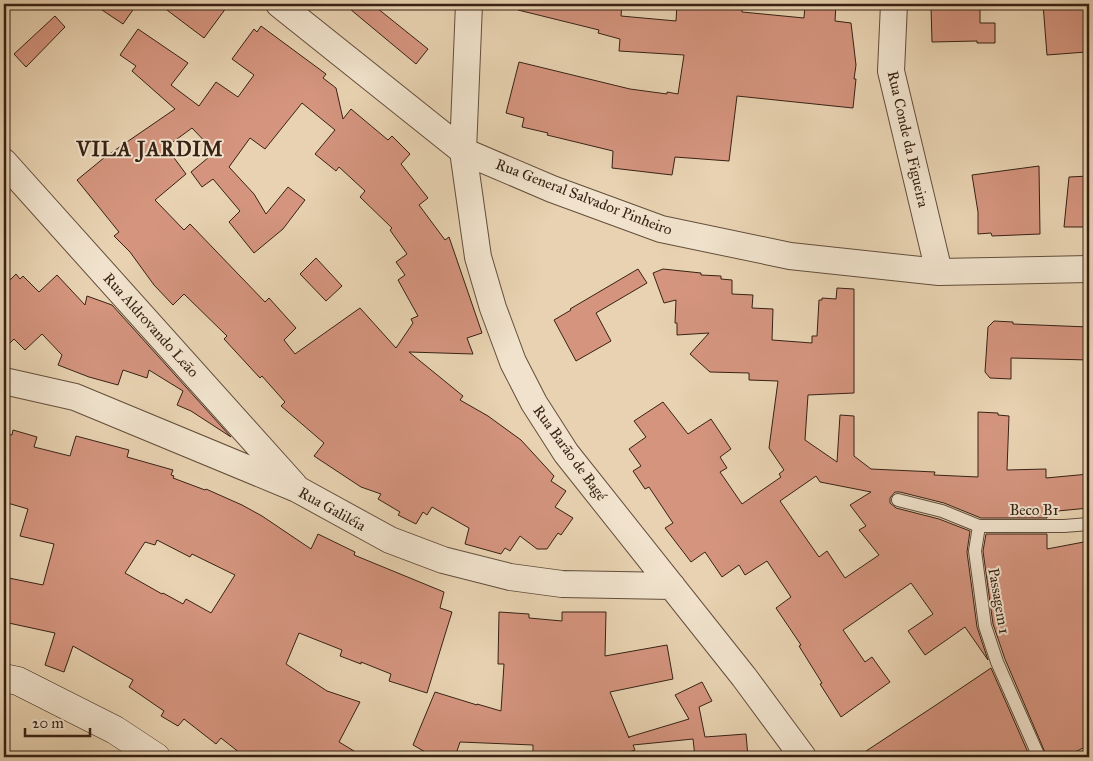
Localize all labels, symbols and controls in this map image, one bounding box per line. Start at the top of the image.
street label: Rua Conde da Figueira [884,69,933,210]
district label: VILA JARDIM [76,137,223,163]
street label: Rua General Salvador Pinheiro [493,155,675,239]
street label: Rua Aldrovando Leão [99,269,203,381]
street label: Rua Barão de Bagé [529,402,611,505]
street label: Rua Galiléia [295,483,369,535]
street label: Beco B1 [1009,501,1059,519]
street label: Passagem 1 [984,566,1014,636]
scale bar [25,706,90,738]
text: 20 m [32,714,64,732]

